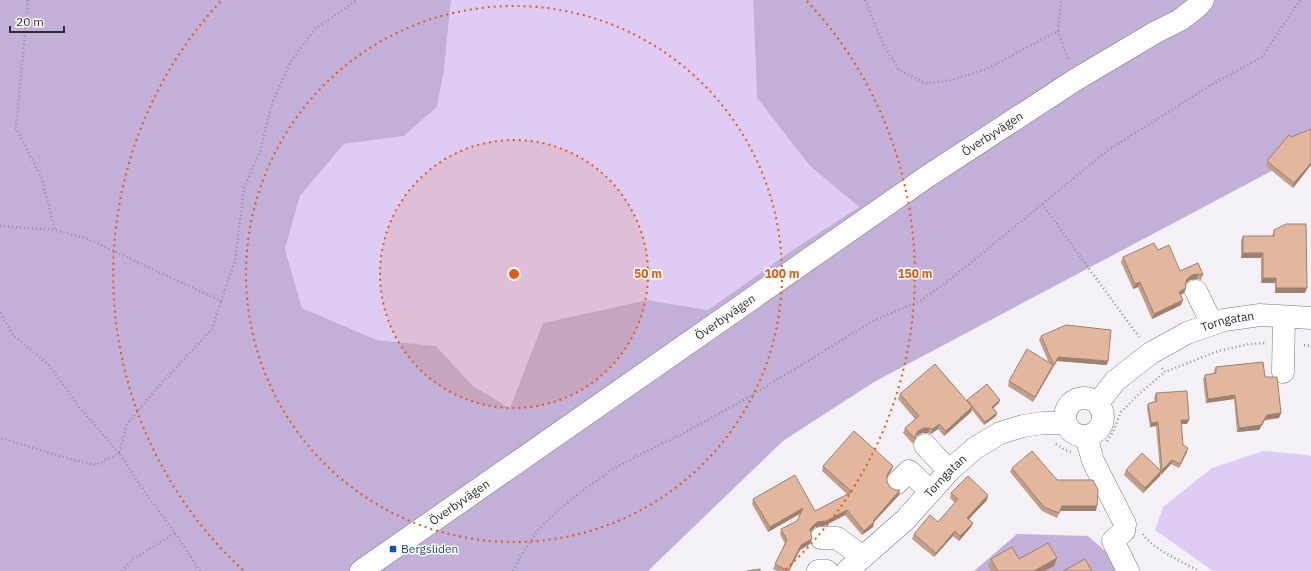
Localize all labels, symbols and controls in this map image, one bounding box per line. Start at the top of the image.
scale bar [10,8,64,34]
text: 20 m [16,14,44,29]
street label: Överbyvägen [959,108,1026,159]
text: 50 m [634,266,662,281]
text: 100 m [764,266,800,281]
text: 150 m [897,266,933,281]
centre of rings [507,267,521,281]
street label: Överbyvägen [692,291,758,343]
street label: Torngatan [1199,308,1255,335]
street label: Torngatan [921,451,969,500]
street label: Överbyvägen [426,476,492,528]
place label: Bergsliden [401,541,458,556]
marker: Bergsliden [388,544,398,554]

